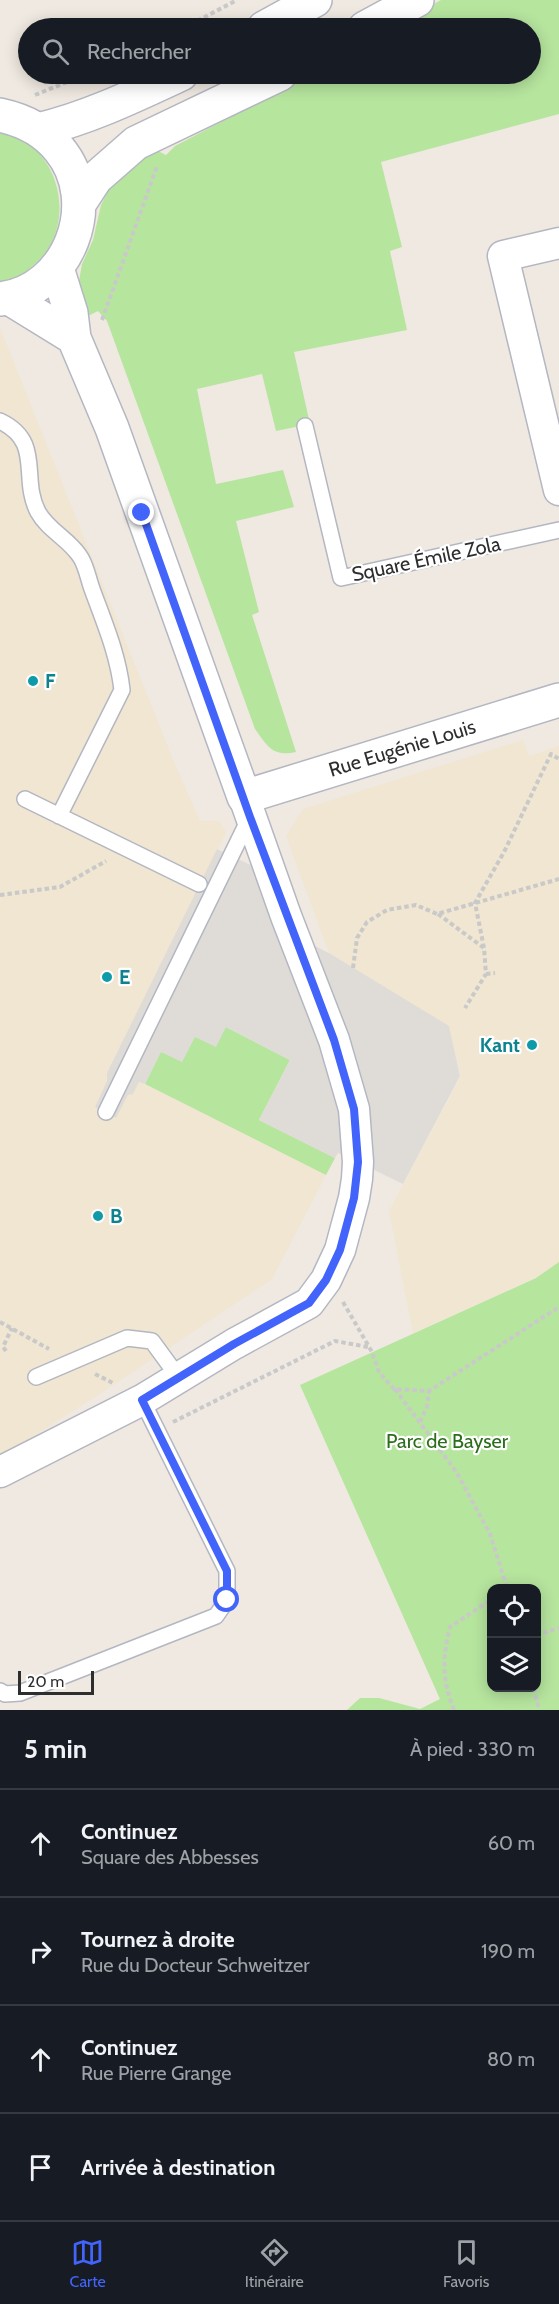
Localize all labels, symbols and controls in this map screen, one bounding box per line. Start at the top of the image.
search box [18,18,541,84]
icon: search [39,35,72,68]
text: Rechercher [87,38,191,65]
route end [128,499,154,525]
street label: Square Émile Zola [349,531,503,586]
place label: F [45,669,56,693]
marker: F [26,674,40,688]
street label: Rue Eugénie Louis [326,714,478,782]
place label: E [119,965,130,989]
marker: E [100,970,114,984]
place label: Kant [480,1033,520,1057]
marker: Kant [525,1038,539,1052]
place label: B [110,1204,123,1228]
marker: B [91,1209,105,1223]
park label: Parc de Bayser [386,1429,509,1453]
map controls [487,1584,541,1692]
button: locate [487,1584,541,1638]
route start [213,1586,239,1612]
button: layers [487,1638,541,1692]
scale bar [18,1668,94,1696]
text: 20 m [27,1672,64,1691]
text: 5 min [24,1733,87,1765]
text: À pied · 330 m [410,1737,535,1761]
text: Continuez [81,1818,178,1845]
icon: ahead [24,1827,57,1860]
text: 60 m [488,1831,535,1855]
text: Square des Abbesses [81,1845,259,1869]
text: Tournez à droite [81,1926,235,1953]
icon: right [24,1935,57,1968]
text: 190 m [481,1939,535,1963]
text: Rue du Docteur Schweitzer [81,1953,310,1977]
text: Continuez [81,2034,178,2061]
icon: ahead [24,2043,57,2076]
text: 80 m [487,2047,535,2071]
text: Rue Pierre Grange [81,2061,231,2085]
icon: arrive [24,2151,57,2184]
text: Arrivée à destination [81,2154,275,2181]
tab: Carte [70,2236,106,2291]
tab: Itinéraire [245,2236,304,2291]
tab: Favoris [443,2236,489,2291]

